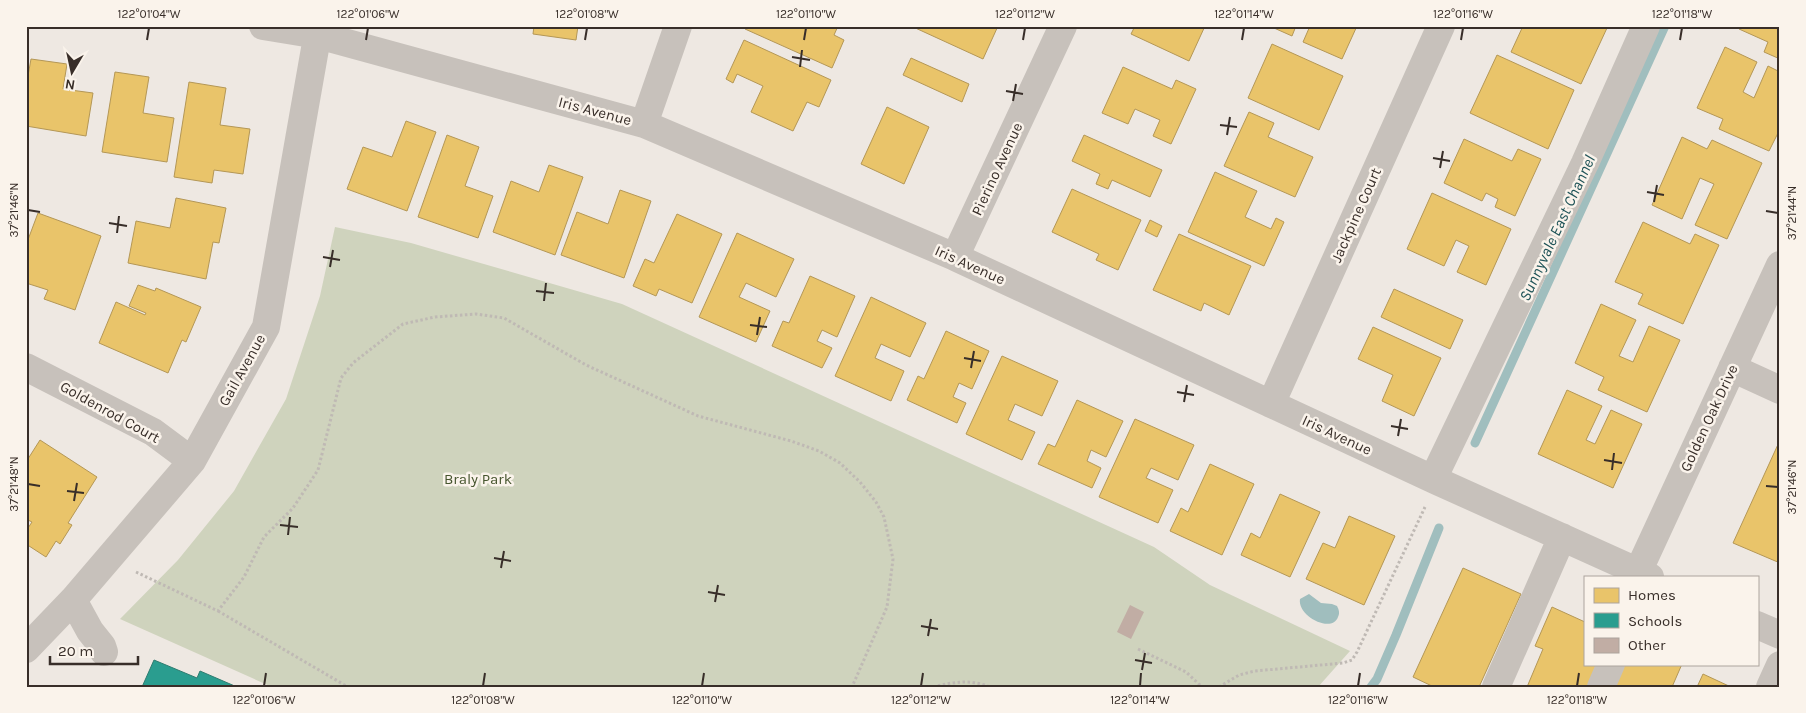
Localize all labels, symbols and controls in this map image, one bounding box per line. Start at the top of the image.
text: 122°01'04"W [118,7,181,21]
text: 122°01'06"W [336,7,400,21]
text: 122°01'08"W [555,7,619,21]
text: 122°01'10"W [776,7,836,21]
text: 122°01'12"W [995,7,1055,21]
text: 122°01'14"W [1214,7,1274,21]
text: 122°01'16"W [1433,7,1493,21]
text: 122°01'18"W [1652,7,1712,21]
north arrow [48,48,98,98]
text: N [64,75,76,94]
street label: Iris Avenue [556,93,634,129]
street label: Pierino Avenue [968,120,1026,218]
water label: Sunnyvale East Channel [1515,152,1599,304]
street label: Jackpine Court [1327,165,1385,265]
text: 37°21'46"N [7,183,21,237]
text: 37°21'44"N [1785,186,1799,240]
street label: Iris Avenue [932,242,1008,288]
street label: Gail Avenue [215,331,269,409]
street label: Golden Oak Drive [1676,362,1742,474]
street label: Goldenrod Court [57,377,163,447]
street label: Iris Avenue [1299,411,1375,459]
text: 37°21'48"N [7,456,21,512]
text: 37°21'46"N [1785,460,1799,514]
park label: Braly Park [444,470,512,488]
legend [1584,576,1758,666]
text: Homes [1628,586,1676,604]
text: Schools [1628,612,1682,630]
scale bar [50,633,138,665]
text: Other [1628,636,1666,654]
text: 20 m [58,642,93,660]
text: 122°01'06"W [232,693,296,707]
text: 122°01'08"W [451,693,515,707]
text: 122°01'10"W [672,693,732,707]
text: 122°01'12"W [891,693,951,707]
text: 122°01'14"W [1110,693,1170,707]
text: 122°01'16"W [1328,693,1388,707]
text: 122°01'18"W [1547,693,1607,707]

